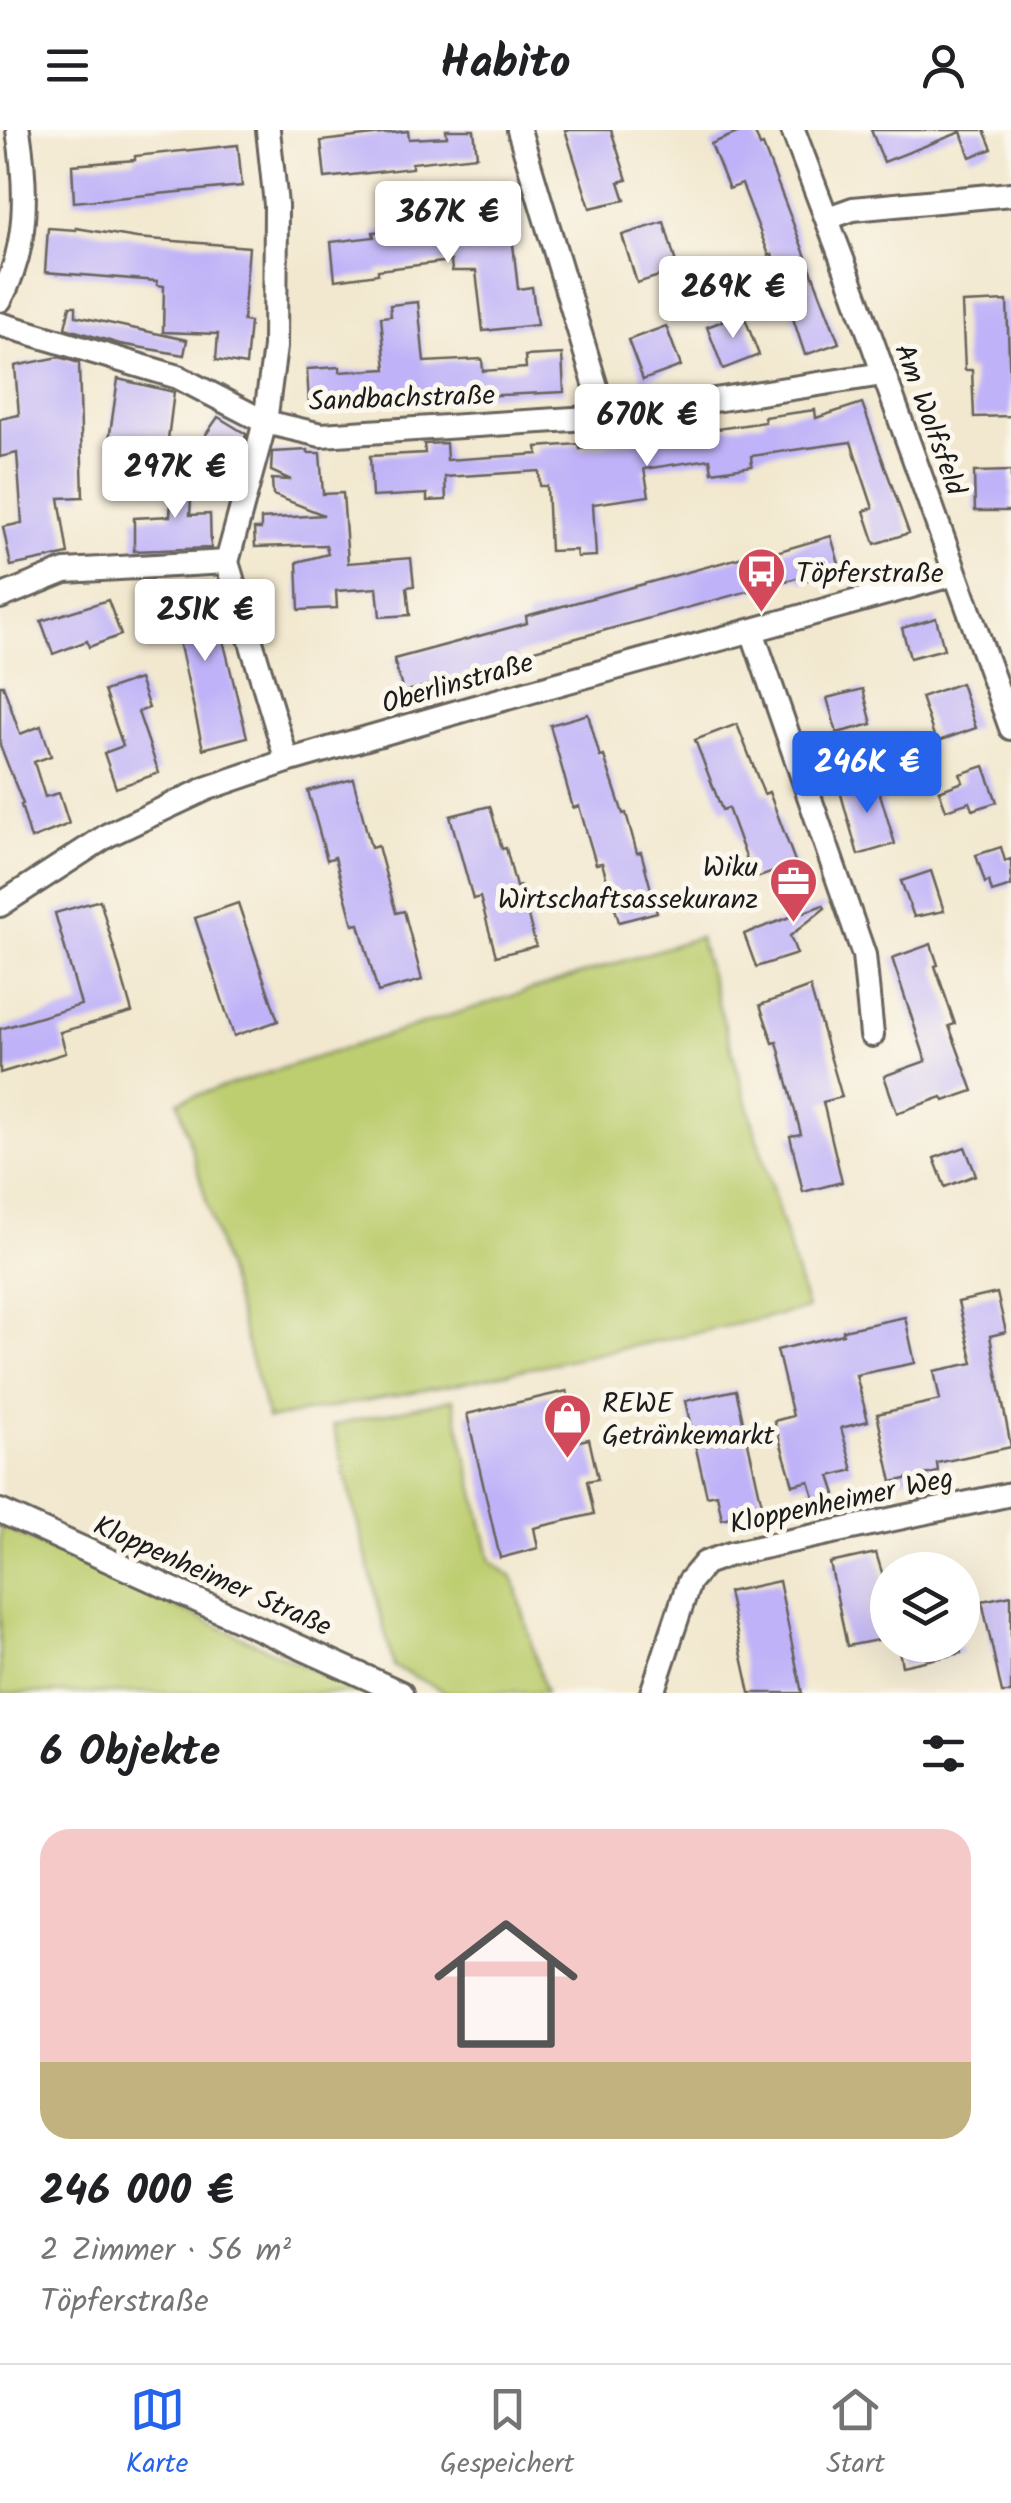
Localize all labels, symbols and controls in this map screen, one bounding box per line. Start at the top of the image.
text: Habito [440,29,571,101]
icon: menu [40,38,95,93]
icon: person [916,38,971,93]
pin: 367K € [367,181,529,266]
text: 367K € [397,188,499,239]
pin: 269K € [652,256,814,341]
text: 269K € [681,263,785,314]
street label: Am Wolfsfeld [880,338,977,503]
street label: Sandbachstraße [308,374,496,425]
pin: 670K € [566,384,728,469]
text: 670K € [597,391,697,442]
pin: 297K € [94,436,256,521]
text: 297K € [124,443,226,494]
bus stop icon: Töpferstraße [735,546,787,614]
place label: Töpferstraße [796,552,944,597]
pin: 251K € [124,579,286,664]
text: 251K € [157,586,253,637]
street label: Oberlinstraße [376,641,539,728]
pin: 246K € [786,731,948,816]
text: 246K € [814,738,920,789]
place label: Wiku Wirtschaftsassekuranz [498,846,758,923]
office icon: Wiku Wirtschaftsassekuranz [767,856,819,924]
place label: REWE Getränkemarkt [602,1382,776,1459]
shop icon: REWE Getränkemarkt [541,1392,593,1460]
street label: Kloppenheimer Weg [725,1457,958,1548]
street label: Kloppenheimer Straße [85,1504,339,1650]
map controls [870,1552,980,1662]
button: layers [870,1552,980,1662]
text: 6 Objekte [40,1720,220,1787]
icon: filters [916,1726,971,1781]
icon: home [416,1894,596,2074]
text: 246 000 € [40,2159,234,2226]
text: 2 Zimmer · 56 m² [40,2226,291,2277]
text: Töpferstraße [40,2277,209,2328]
tab: Karte [126,2382,188,2487]
tab: Gespeichert [440,2382,574,2487]
tab: Start [826,2382,885,2487]

